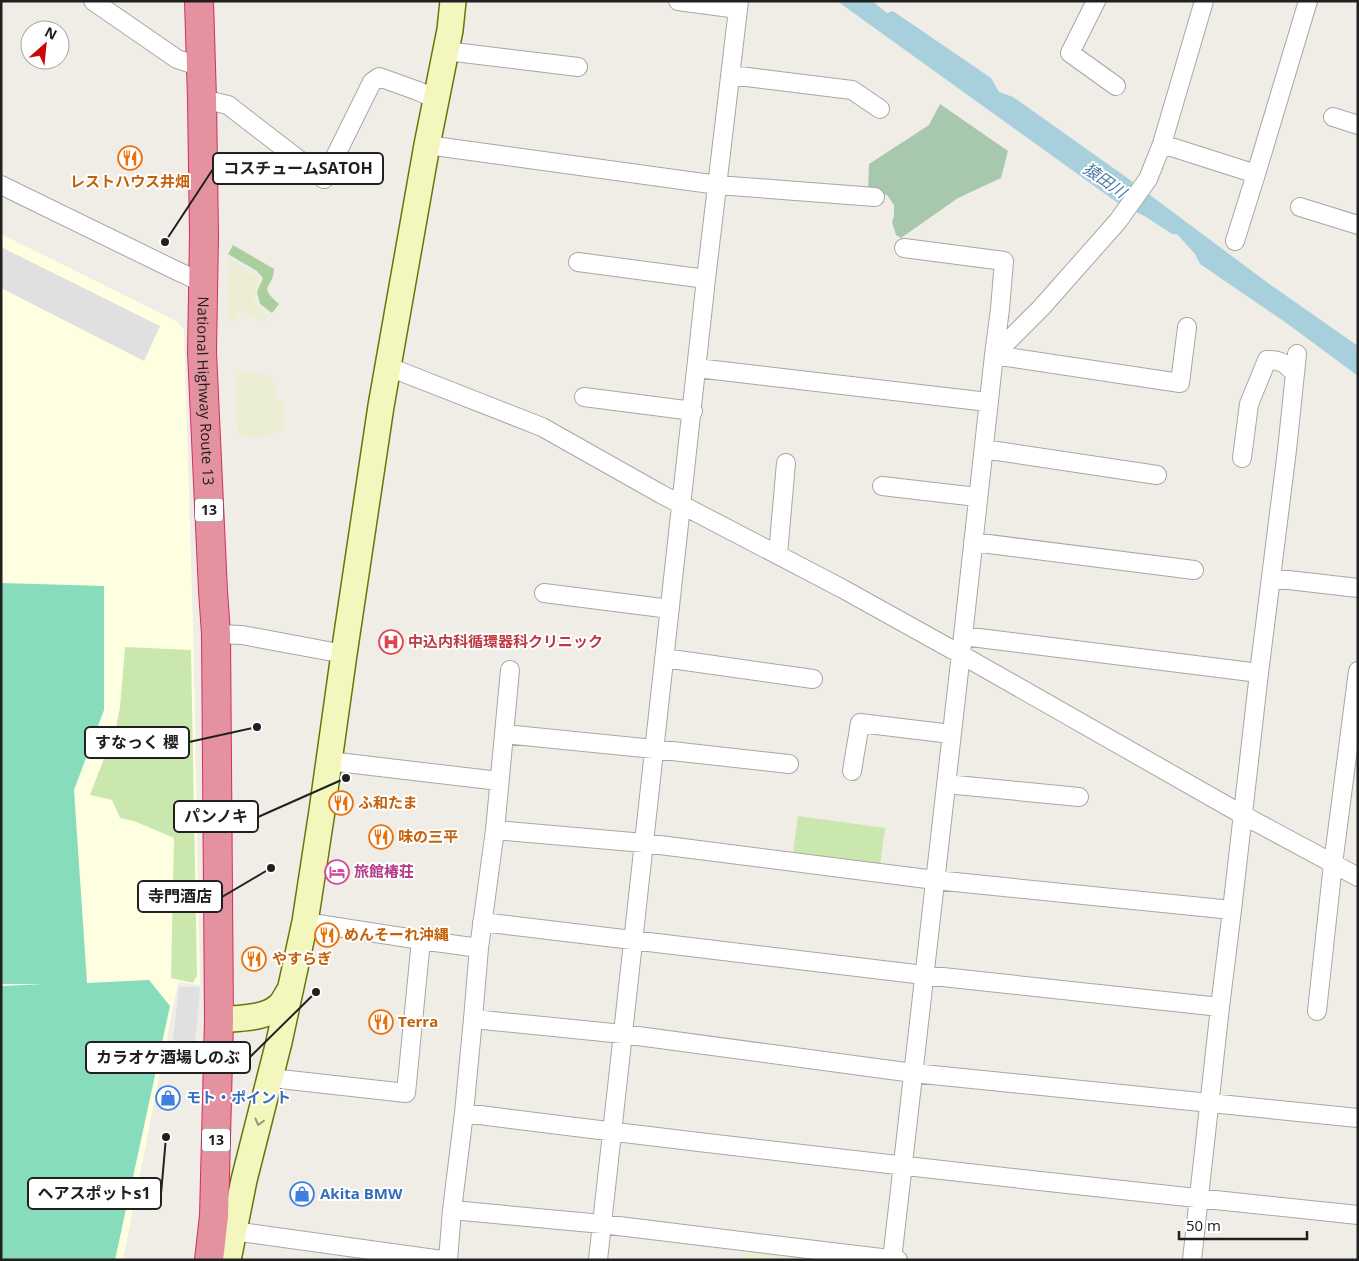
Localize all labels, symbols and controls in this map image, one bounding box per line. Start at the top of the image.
north arrow [20,20,70,70]
text: N [42,22,61,44]
restaurant icon: レストハウス井畑 [117,145,143,171]
callout: コスチュームSATOH [213,153,383,184]
text: コスチュームSATOH [223,157,373,179]
water label: 猿田川 [1079,157,1133,204]
place label: レストハウス井畑 [70,171,190,191]
street label: National Highway Route 13 [193,296,219,486]
road number: 13 [195,498,223,522]
hospital icon: 中込内科循環器科クリニック [378,629,404,655]
place label: 中込内科循環器科クリニック [408,631,603,651]
callout: すなっく 櫻 [85,727,189,758]
text: すなっく 櫻 [95,731,179,753]
restaurant icon: ふ和たま [328,790,354,816]
place label: ふ和たま [358,792,418,812]
callout: パンノキ [174,801,258,832]
text: パンノキ [184,805,248,827]
restaurant icon: 味の三平 [368,824,394,850]
place label: 味の三平 [398,826,458,846]
hotel icon: 旅館椿荘 [324,859,350,885]
place label: 旅館椿荘 [354,861,414,881]
callout: 寺門酒店 [138,881,222,912]
text: 寺門酒店 [148,885,212,907]
restaurant icon: めんそーれ沖縄 [314,922,340,948]
place label: めんそーれ沖縄 [344,924,449,944]
restaurant icon: やすらぎ [241,946,267,972]
place label: やすらぎ [272,948,332,968]
restaurant icon: Terra [368,1009,394,1035]
place label: Terra [398,1011,438,1031]
callout: カラオケ酒場しのぶ [86,1042,250,1073]
text: カラオケ酒場しのぶ [96,1046,240,1068]
shop icon: モト・ポイント [155,1085,181,1111]
place label: モト・ポイント [186,1087,291,1107]
one-way arrow [254,1118,265,1127]
road number: 13 [202,1128,230,1152]
callout: ヘアスポットs1 [28,1178,161,1209]
shop icon: Akita BMW [289,1181,315,1207]
text: ヘアスポットs1 [37,1182,151,1204]
place label: Akita BMW [320,1183,403,1203]
scale bar [1179,1208,1306,1240]
text: 50 m [1186,1215,1221,1235]

